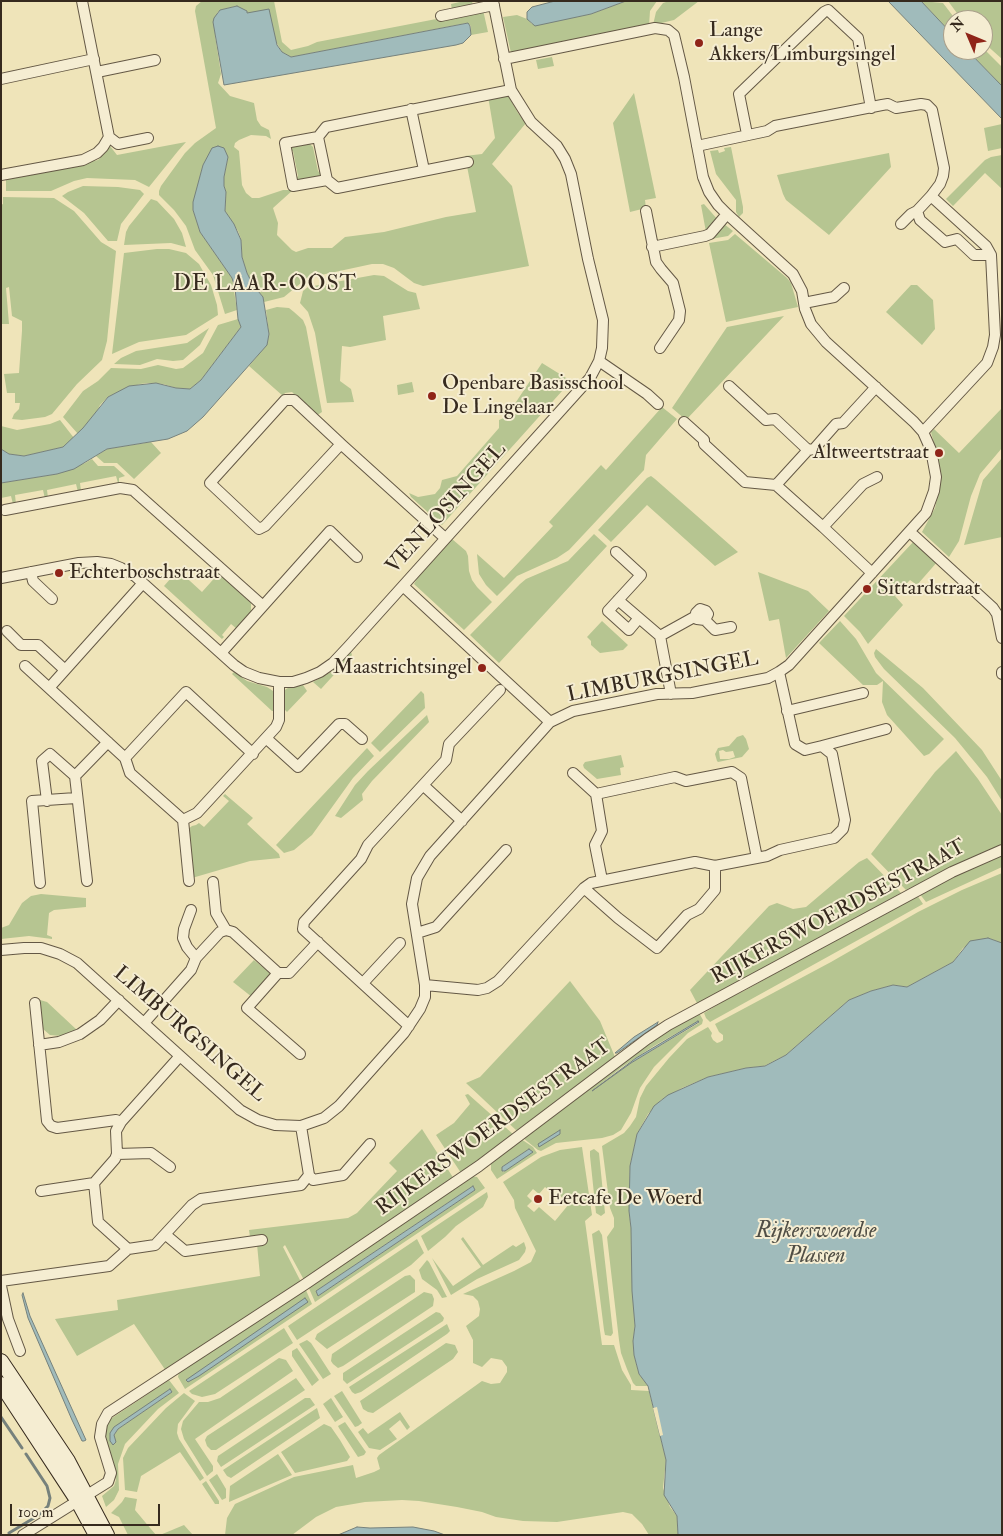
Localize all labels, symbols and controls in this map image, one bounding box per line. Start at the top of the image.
north arrow [943,10,993,60]
text: N [947,14,968,35]
place label: Lange Akkers/Limburgsingel [709,18,896,68]
marker: Lange Akkers/Limburgsingel [693,37,705,49]
district label: DE LAAR-OOST [172,272,358,298]
place label: Openbare Basisschool De Lingelaar [442,371,624,421]
marker: Openbare Basisschool De Lingelaar [426,390,438,402]
street label: VENLOSINGEL [382,438,512,580]
place label: Altweertstraat [813,440,929,466]
marker: Altweertstraat [933,447,945,459]
place label: Echterboschstraat [69,560,220,586]
marker: Echterboschstraat [53,567,65,579]
place label: Sittardstraat [877,576,980,602]
marker: Sittardstraat [861,583,873,595]
street label: LIMBURGSINGEL [565,647,761,709]
place label: Maastrichtsingel [333,655,472,681]
marker: Maastrichtsingel [476,662,488,674]
street label: RIJKERSWOERDSESTRAAT [708,835,970,991]
street label: LIMBURGSINGEL [107,962,271,1108]
street label: RIJKERSWOERDSESTRAAT [372,1034,616,1222]
place label: Eetcafe De Woerd [548,1186,702,1212]
marker: Eetcafe De Woerd [532,1193,544,1205]
water label: Rijkerswoerdse Plassen [756,1219,876,1270]
scale bar [12,1494,162,1526]
text: 100 m [18,1503,53,1522]

